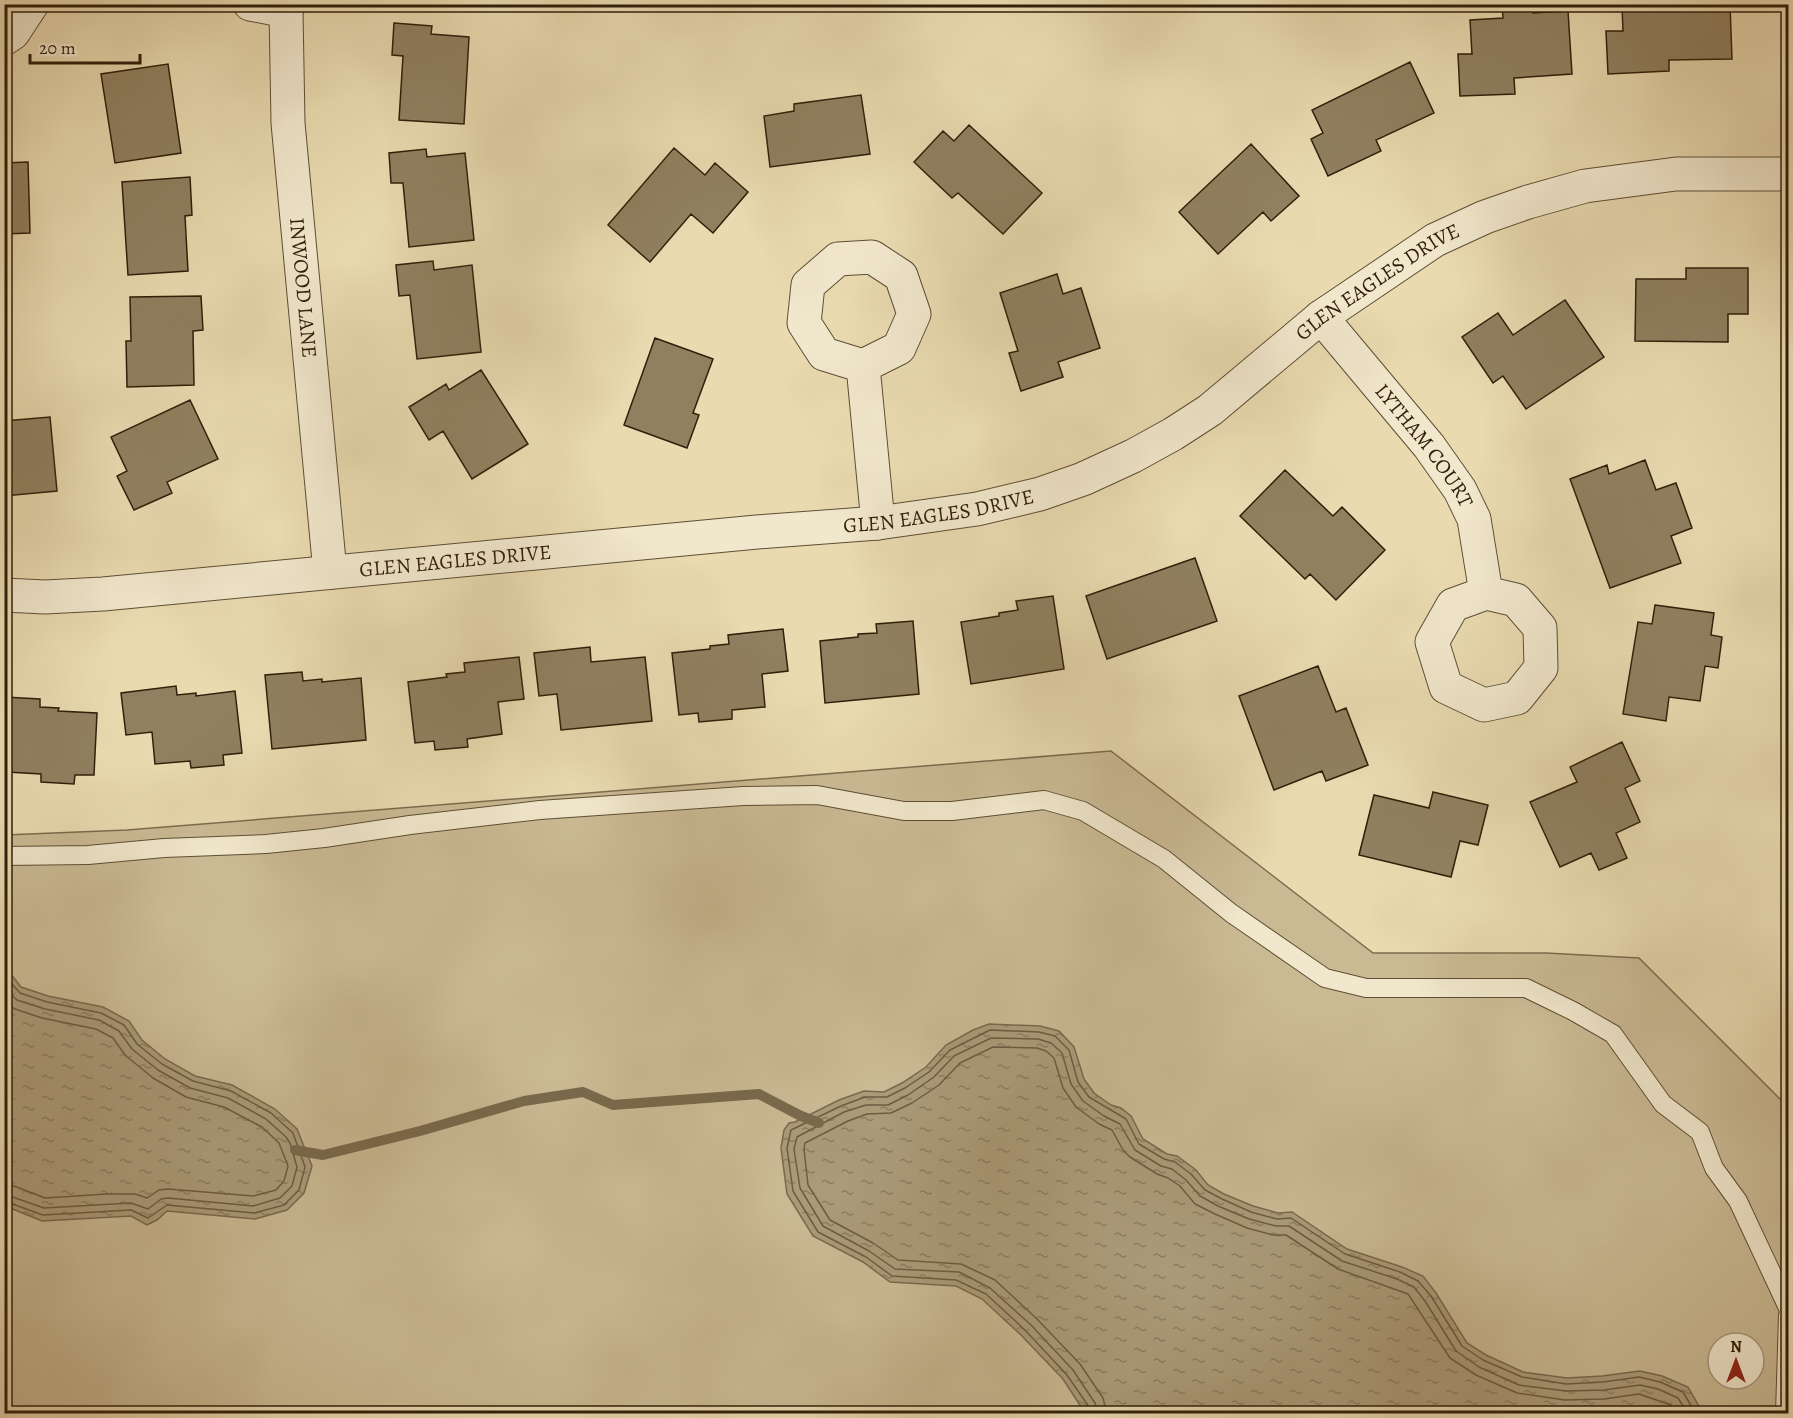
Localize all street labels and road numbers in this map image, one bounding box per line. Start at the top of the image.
street label: INWOOD LANE [283,216,324,359]
street label: GLEN EAGLES DRIVE [1289,217,1464,347]
street label: LYTHAM COURT [1369,378,1480,512]
street label: GLEN EAGLES DRIVE [842,482,1037,540]
street label: GLEN EAGLES DRIVE [358,538,553,584]

